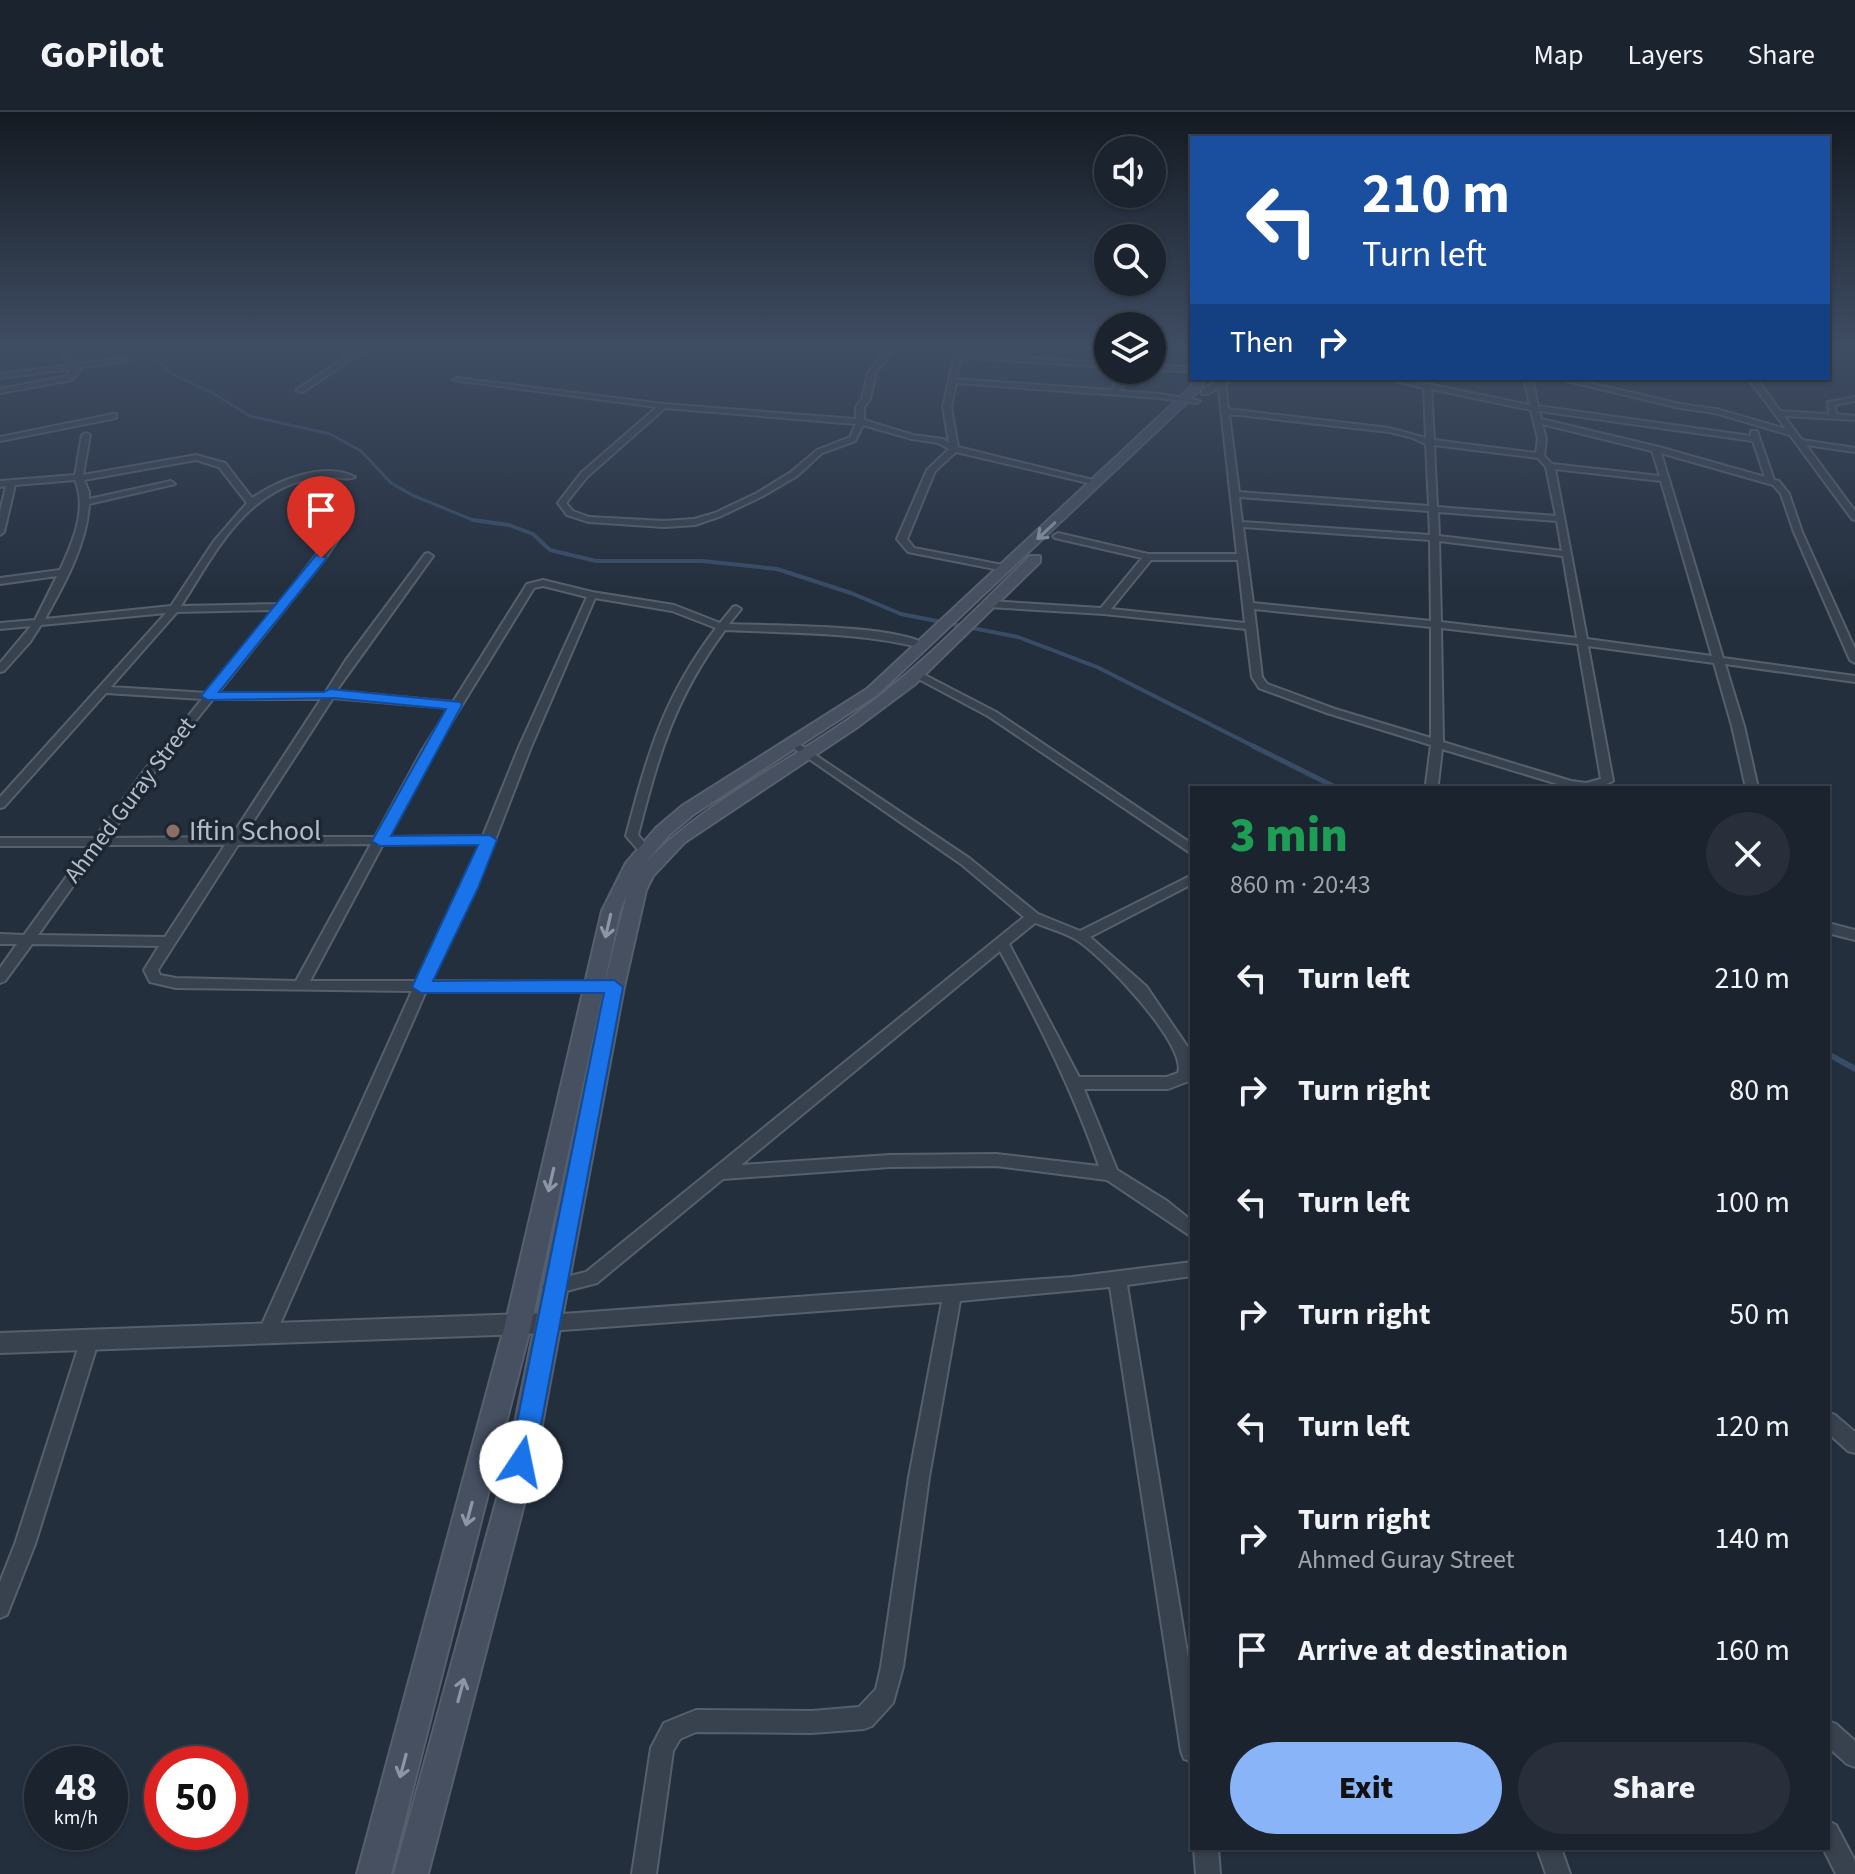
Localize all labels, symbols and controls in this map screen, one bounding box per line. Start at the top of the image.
text: GoPilot [40,28,164,82]
text: Map [1533,35,1583,75]
text: Layers [1627,35,1703,75]
text: Share [1747,35,1815,75]
map controls [1094,136,1166,384]
button: sound [1094,136,1166,208]
text: 210 m [1362,155,1510,234]
icon: left [1230,168,1334,272]
button: search [1094,224,1166,296]
text: Turn left [1362,229,1487,280]
button: layers [1094,312,1166,384]
icon: right [1310,320,1354,364]
text: Then [1230,321,1294,364]
pin [287,476,355,558]
icon: arrive [299,488,343,532]
one-way arrow [1036,521,1056,539]
street label: Ahmed Guray Street [56,710,204,890]
text: 3 min [1230,802,1348,870]
place label: Iftin School [189,811,321,851]
button: close [1706,812,1790,896]
marker: Iftin School [164,822,182,840]
text: 860 m · 20:43 [1230,866,1371,903]
one-way arrow [599,913,614,939]
icon: left [1230,956,1274,1000]
text: Turn left [1298,957,1410,1000]
text: 210 m [1714,957,1790,1000]
icon: right [1230,1068,1274,1112]
text: Turn right [1298,1069,1430,1112]
text: 80 m [1729,1069,1790,1112]
one-way arrow [543,1167,558,1192]
icon: left [1230,1180,1274,1224]
text: Turn left [1298,1181,1410,1224]
text: 100 m [1714,1181,1790,1224]
icon: right [1230,1292,1274,1336]
text: Turn right [1298,1293,1430,1336]
text: 50 m [1729,1293,1790,1336]
icon: left [1230,1404,1274,1448]
text: Turn left [1298,1405,1410,1448]
text: 120 m [1714,1405,1790,1448]
position arrow [479,1420,563,1504]
text: Turn right [1298,1498,1430,1541]
one-way arrow [460,1501,475,1527]
icon: right [1230,1516,1274,1560]
text: 140 m [1714,1517,1790,1560]
text: Ahmed Guray Street [1298,1541,1515,1578]
icon: arrive [1230,1628,1274,1672]
text: Arrive at destination [1298,1629,1568,1672]
text: 160 m [1714,1629,1790,1672]
one-way arrow [454,1678,469,1704]
button: Exit [1230,1742,1502,1834]
button: Share [1518,1742,1790,1834]
speed limit sign: 50 [144,1746,248,1850]
one-way arrow [394,1752,409,1778]
text: 48 [55,1759,97,1816]
text: km/h [54,1804,98,1832]

